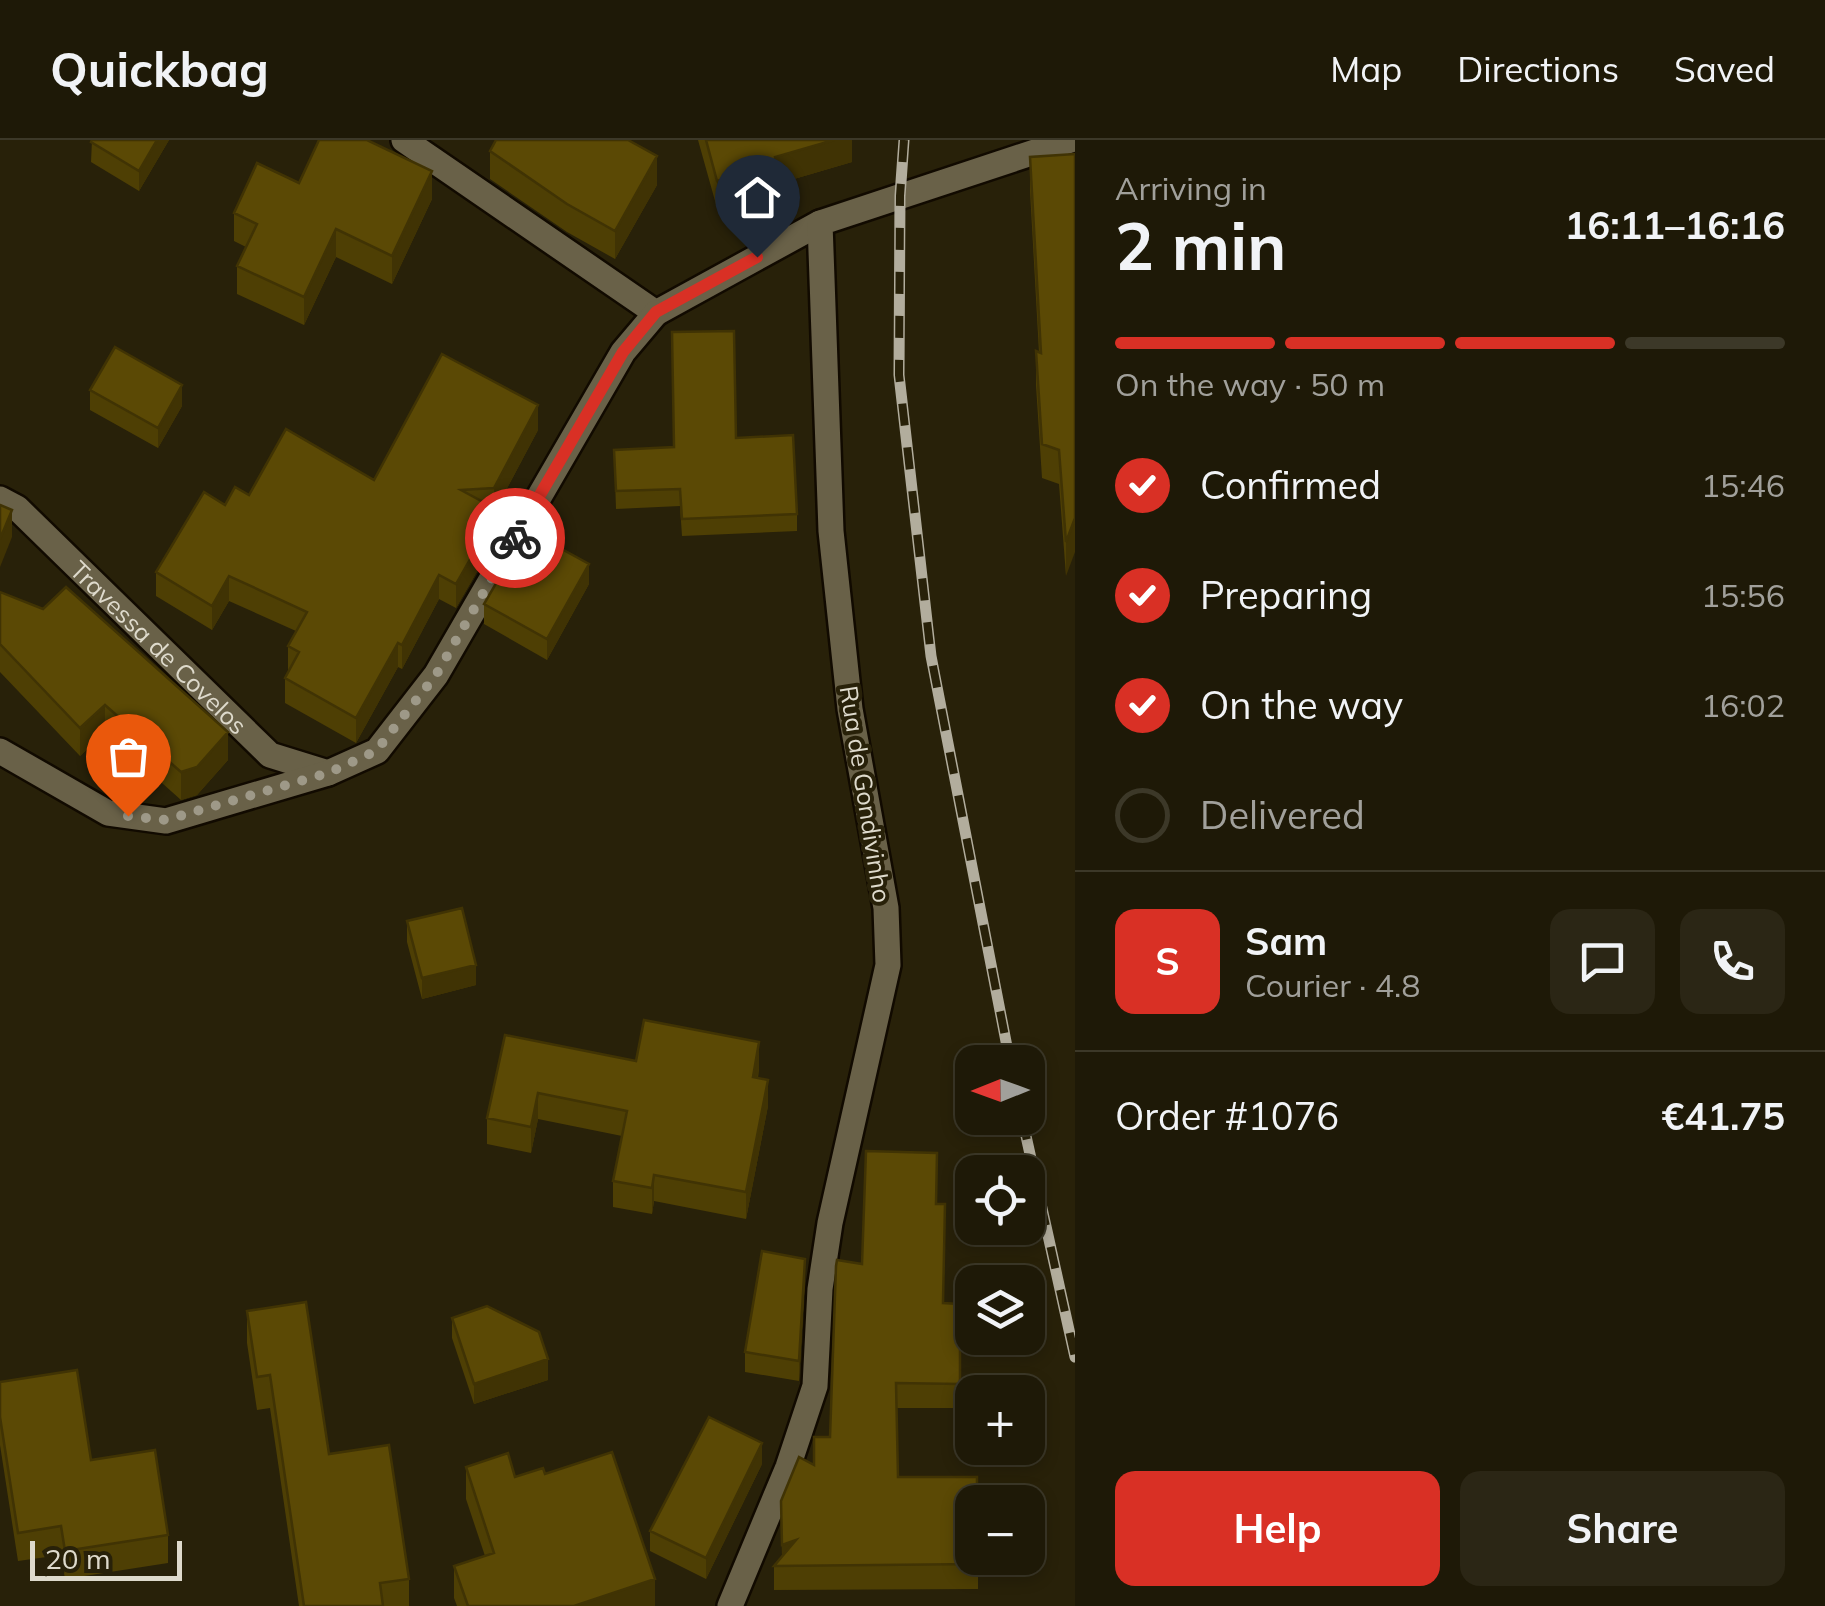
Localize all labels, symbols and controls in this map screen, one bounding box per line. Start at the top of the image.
text: Quickbag [50,39,269,99]
text: Map [1330,47,1402,91]
text: Directions [1457,47,1619,91]
text: Saved [1674,47,1775,91]
pin [715,155,800,258]
text: Arriving in [1115,168,1267,208]
icon: home [730,170,785,225]
text: 16:11–16:16 [1565,201,1785,249]
text: 2 min [1115,205,1286,286]
text: On the way · 50 m [1115,364,1385,404]
icon: check [1115,458,1170,513]
text: Confirmed [1200,461,1381,509]
text: 15:46 [1701,465,1785,505]
courier [465,488,565,588]
icon: bike [488,511,543,566]
street label: Travessa de Covelos [64,554,254,740]
icon: check [1115,568,1170,623]
text: Preparing [1200,571,1372,619]
text: 15:56 [1701,575,1785,615]
icon: check [1115,678,1170,733]
text: On the way [1200,681,1403,729]
street label: Rua de Gondivinho [834,683,898,905]
text: 16:02 [1701,685,1785,725]
pin [86,714,171,817]
icon: bag [101,729,156,784]
text: Delivered [1200,791,1365,839]
button: chat [1550,909,1655,1014]
button: phone [1680,909,1785,1014]
text: Sam [1245,917,1327,965]
text: S [1155,937,1180,985]
text: Courier · 4.8 [1245,965,1421,1005]
north arrow [955,1045,1045,1135]
map controls [955,1045,1045,1575]
text: Order #1076 [1115,1092,1339,1140]
text: €41.75 [1662,1092,1785,1140]
button: locate [955,1155,1045,1245]
button: layers [955,1265,1045,1355]
button: + [955,1375,1045,1465]
button: Help [1115,1471,1440,1586]
button: Share [1460,1471,1785,1586]
button: − [955,1485,1045,1575]
scale bar [30,1536,182,1580]
text: 20 m [45,1541,111,1576]

